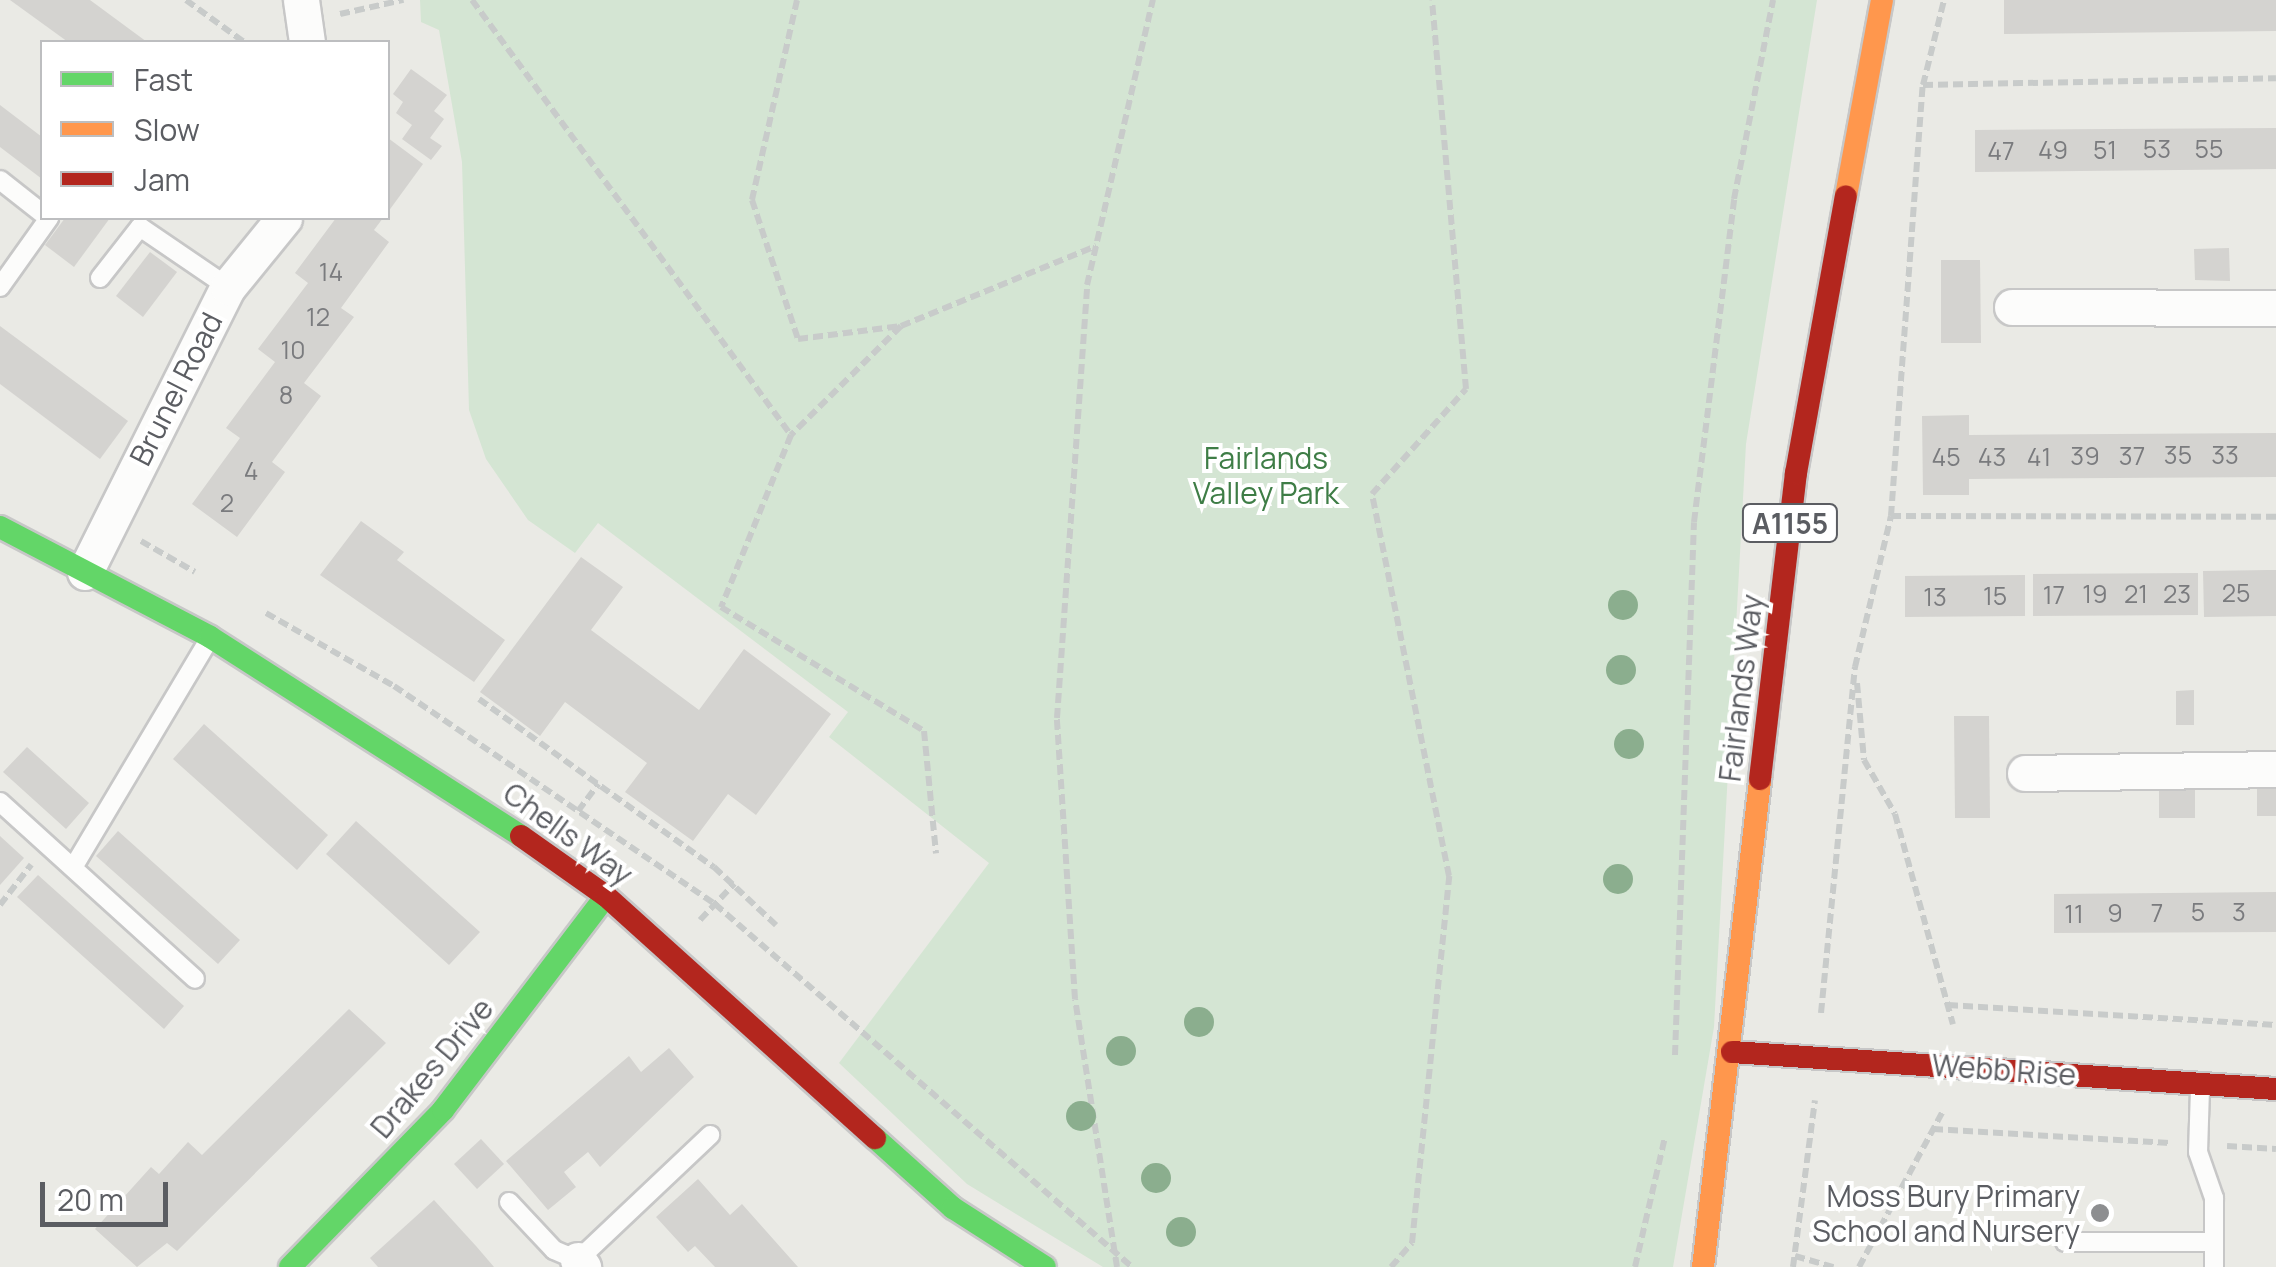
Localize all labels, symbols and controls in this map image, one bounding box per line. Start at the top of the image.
legend [40,40,390,220]
text: Fast [134,59,193,100]
text: Slow [134,109,200,150]
house number: 53 [2143,134,2171,164]
house number: 55 [2195,134,2223,164]
house number: 49 [2038,135,2068,165]
house number: 51 [2093,135,2117,165]
house number: 47 [1987,136,2015,166]
text: Jam [134,159,190,200]
house number: 14 [319,257,343,287]
house number: 12 [306,302,330,332]
street label: Brunel Road [122,307,230,471]
house number: 10 [281,335,305,365]
house number: 8 [279,380,293,410]
park label: Fairlands Valley Park [1193,440,1339,510]
house number: 35 [2164,440,2192,470]
house number: 33 [2211,440,2239,470]
house number: 39 [2070,441,2100,471]
house number: 37 [2119,441,2145,471]
house number: 45 [1931,442,1961,472]
house number: 43 [1978,442,2006,472]
house number: 41 [2027,442,2051,472]
house number: 4 [244,456,258,486]
house number: 2 [220,488,234,518]
road number: A1155 [1740,500,1840,546]
house number: 25 [2222,578,2250,608]
house number: 19 [2082,579,2108,609]
house number: 21 [2124,579,2148,609]
house number: 23 [2163,579,2191,609]
house number: 17 [2043,580,2065,610]
house number: 15 [1983,581,2007,611]
house number: 13 [1923,582,1947,612]
street label: Fairlands Way [1712,592,1770,784]
street label: Chells Way [496,775,640,893]
house number: 5 [2191,897,2205,927]
house number: 3 [2232,897,2246,927]
house number: 9 [2107,898,2123,928]
house number: 7 [2151,898,2163,928]
house number: 11 [2064,899,2084,929]
street label: Drakes Drive [363,991,501,1145]
street label: Webb Rise [1931,1047,2077,1093]
scale bar [45,1162,172,1224]
place label: Moss Bury Primary School and Nursery [1812,1178,2080,1248]
text: 20 m [57,1179,124,1220]
marker: Moss Bury Primary School and Nursery [2089,1202,2111,1224]

